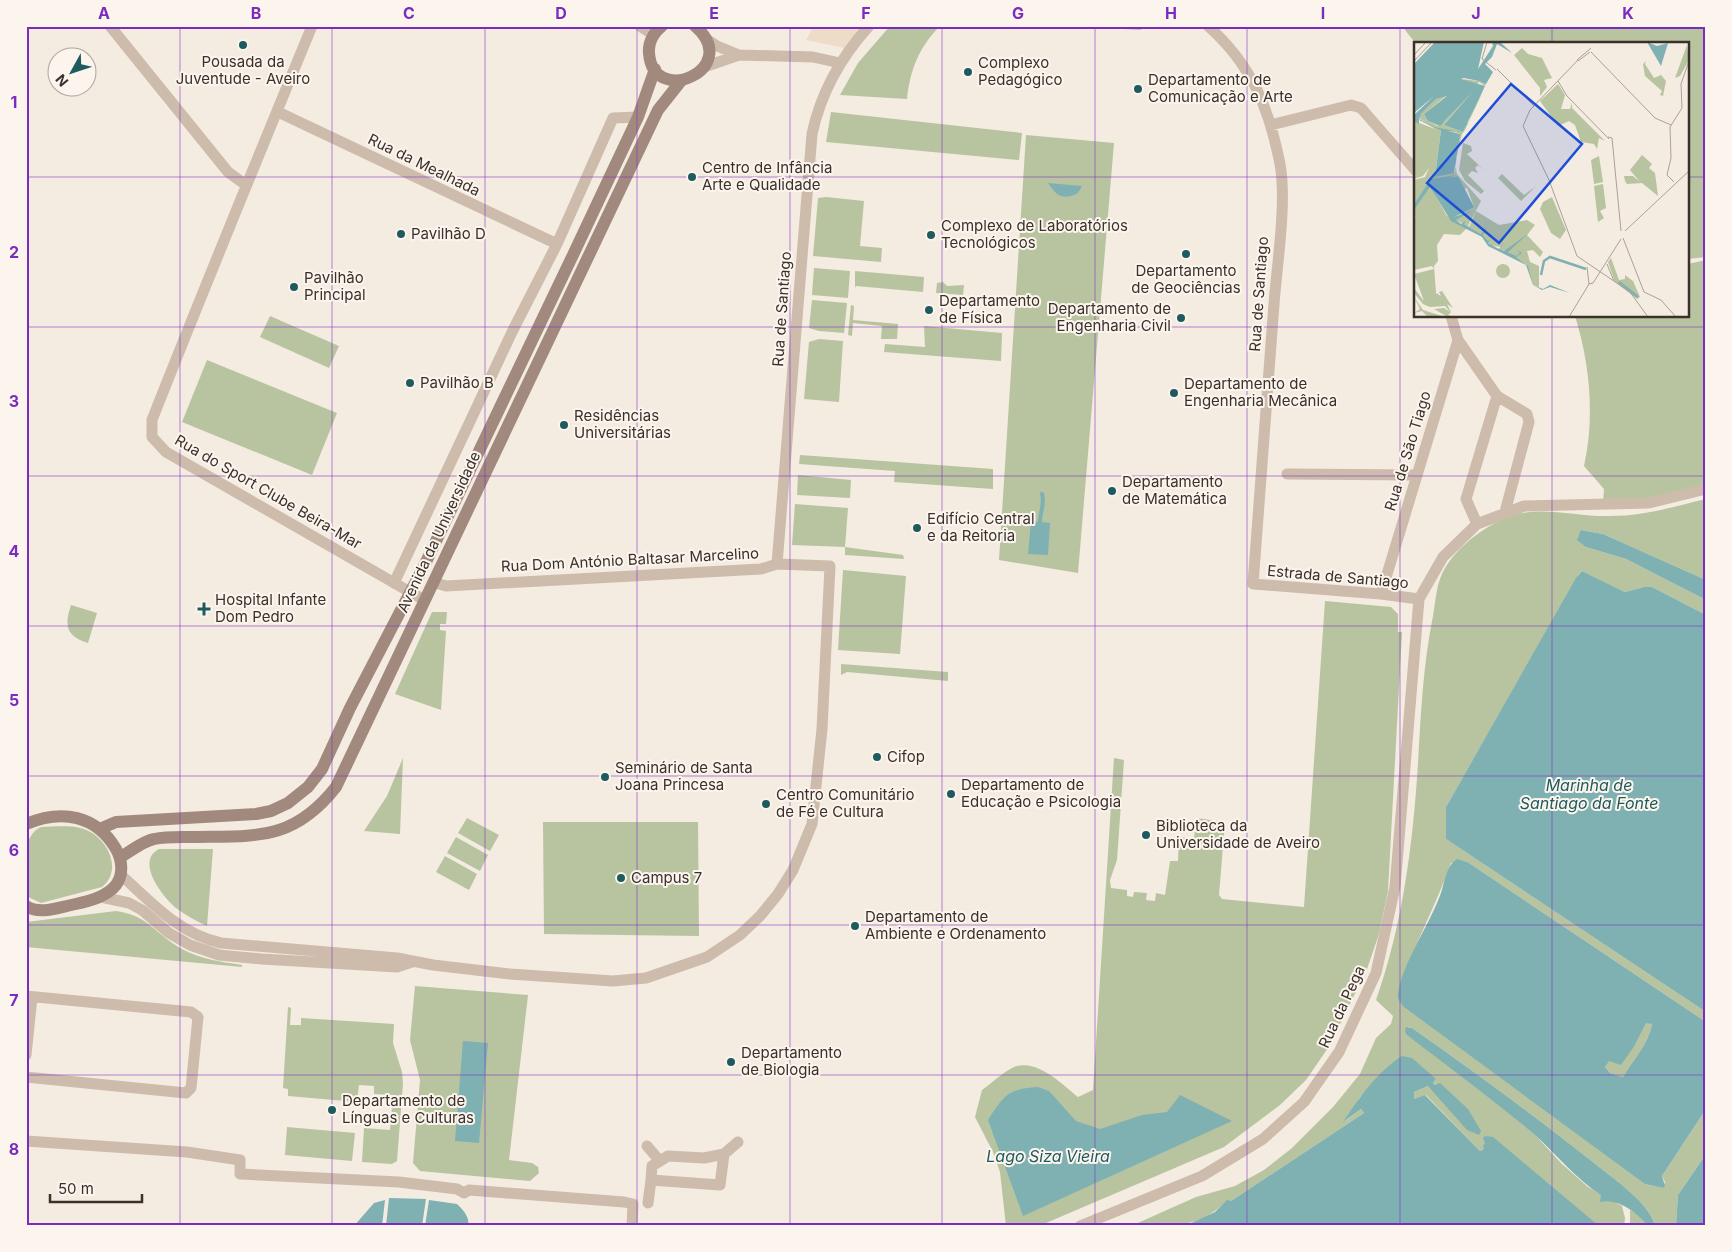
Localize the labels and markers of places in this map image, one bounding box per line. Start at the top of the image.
marker: Pousada da Juventude - Aveiro [237,39,249,51]
place label: Pousada da Juventude - Aveiro [176,52,310,88]
place label: Complexo Pedagógico [978,53,1062,89]
marker: Complexo Pedagógico [962,66,974,78]
place label: Departamento de Comunicação e Arte [1148,70,1293,106]
marker: Departamento de Comunicação e Arte [1132,83,1144,95]
place label: Centro de Infância Arte e Qualidade [702,158,832,194]
marker: Centro de Infância Arte e Qualidade [686,171,698,183]
place label: Complexo de Laboratórios Tecnológicos [941,216,1128,252]
place label: Pavilhão D [411,224,486,243]
marker: Pavilhão D [395,228,407,240]
marker: Complexo de Laboratórios Tecnológicos [925,229,937,241]
marker: Departamento de Geociências [1180,248,1192,260]
place label: Departamento de Geociências [1131,261,1241,297]
place label: Pavilhão Principal [304,268,366,304]
marker: Pavilhão Principal [288,281,300,293]
place label: Departamento de Física [939,291,1040,327]
place label: Departamento de Engenharia Civil [1048,299,1171,335]
marker: Departamento de Física [923,304,935,316]
marker: Departamento de Engenharia Civil [1175,312,1187,324]
place label: Pavilhão B [420,373,494,392]
place label: Departamento de Engenharia Mecânica [1184,374,1337,410]
marker: Pavilhão B [404,377,416,389]
marker: Departamento de Engenharia Mecânica [1168,387,1180,399]
place label: Residências Universitárias [574,406,671,442]
marker: Residências Universitárias [558,419,570,431]
place label: Departamento de Matemática [1122,472,1227,508]
marker: Departamento de Matemática [1106,485,1118,497]
place label: Edifício Central e da Reitoria [927,509,1035,545]
marker: Edifício Central e da Reitoria [911,522,923,534]
place label: Hospital Infante Dom Pedro [215,590,326,626]
marker: Hospital Infante Dom Pedro [197,602,211,616]
place label: Cifop [887,747,925,766]
marker: Cifop [871,751,883,763]
place label: Seminário de Santa Joana Princesa [615,758,753,794]
marker: Seminário de Santa Joana Princesa [599,771,611,783]
place label: Departamento de Educação e Psicologia [961,775,1121,811]
place label: Centro Comunitário de Fé e Cultura [776,785,914,821]
marker: Departamento de Educação e Psicologia [945,788,957,800]
marker: Centro Comunitário de Fé e Cultura [760,798,772,810]
place label: Biblioteca da Universidade de Aveiro [1156,816,1320,852]
marker: Biblioteca da Universidade de Aveiro [1140,829,1152,841]
place label: Campus 7 [631,868,702,887]
marker: Campus 7 [615,872,627,884]
place label: Departamento de Ambiente e Ordenamento [865,907,1046,943]
marker: Departamento de Ambiente e Ordenamento [849,920,861,932]
place label: Departamento de Biologia [741,1043,842,1079]
marker: Departamento de Biologia [725,1056,737,1068]
place label: Departamento de Línguas e Culturas [342,1091,474,1127]
marker: Departamento de Línguas e Culturas [326,1104,338,1116]

